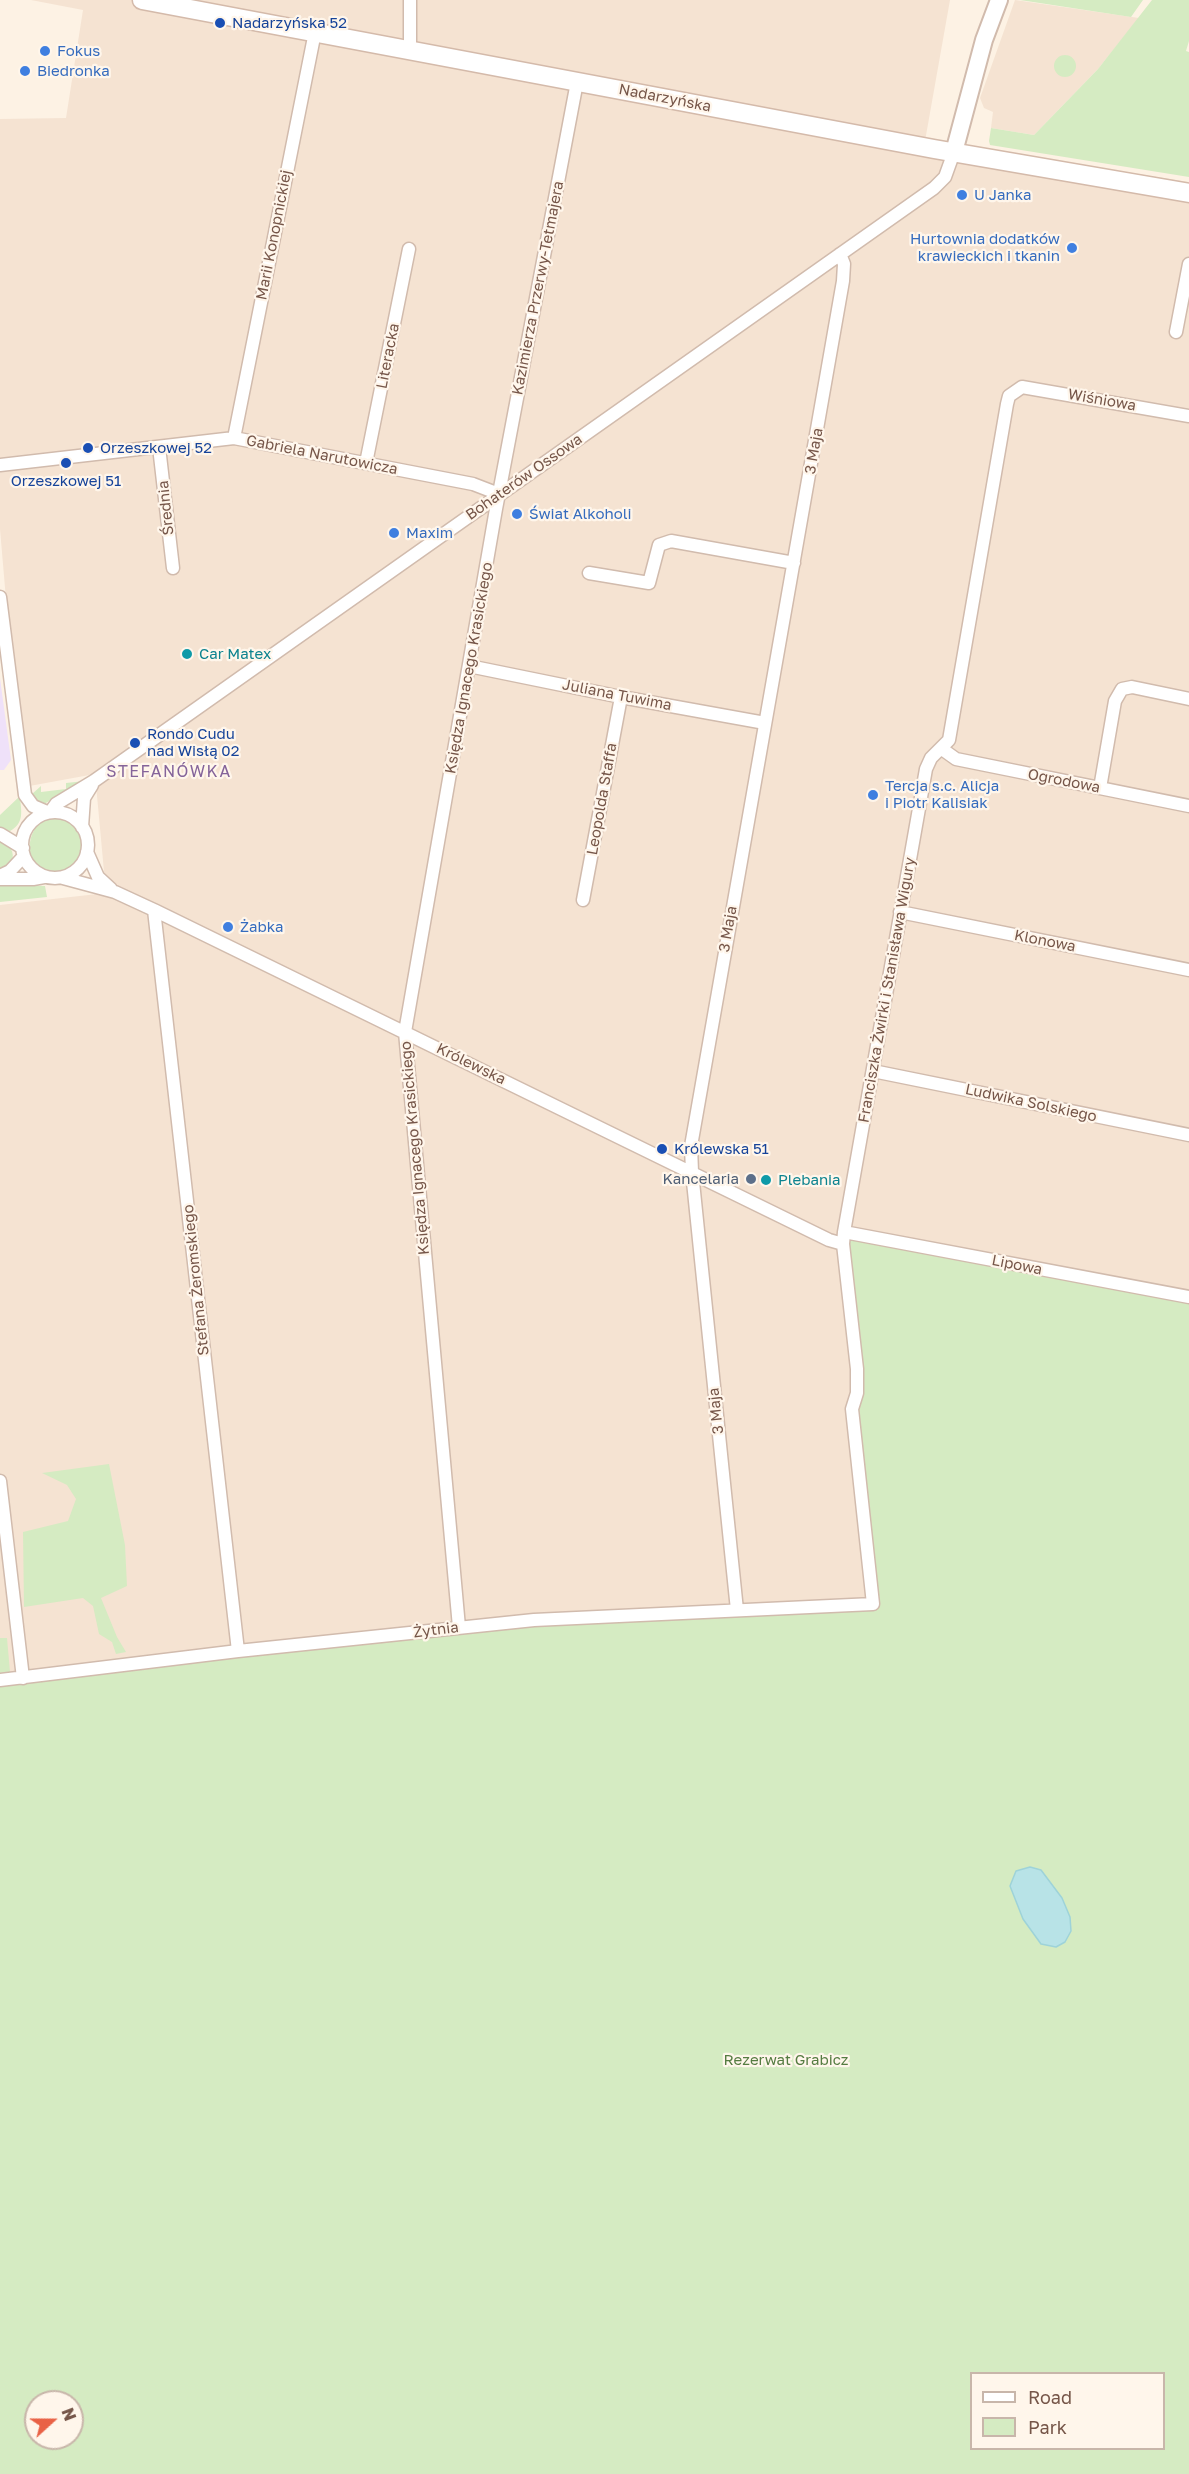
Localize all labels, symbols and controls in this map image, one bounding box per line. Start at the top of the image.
place label: Nadarzyńska 52 [232,14,347,32]
marker: Nadarzyńska 52 [213,16,227,30]
place label: Fokus [57,42,100,60]
marker: Fokus [38,44,52,58]
place label: Biedronka [37,62,110,80]
marker: Biedronka [18,64,32,78]
street label: Nadarzyńska [617,80,713,116]
street label: Marii Konopnickiej [253,168,295,302]
street label: Kazimierza Przerwy-Tetmajera [508,179,568,397]
place label: U Janka [974,186,1032,204]
marker: U Janka [955,188,969,202]
place label: Hurtownia dodatków krawieckich i tkanin [910,230,1060,265]
marker: Hurtownia dodatków krawieckich i tkanin [1065,241,1079,255]
street label: Literacka [373,322,403,390]
street label: Wiśniowa [1067,385,1137,415]
street label: 3 Maja [801,427,827,475]
street label: Bohaterów Ossowa [462,430,586,524]
street label: Gabriela Narutowicza [245,431,399,479]
place label: Orzeszkowej 52 [100,439,212,457]
marker: Orzeszkowej 52 [81,441,95,455]
marker: Orzeszkowej 51 [59,456,73,470]
place label: Orzeszkowej 51 [11,472,121,490]
street label: Średnia [154,480,178,536]
place label: Świat Alkoholi [529,505,631,523]
marker: Świat Alkoholi [510,507,524,521]
place label: Maxim [406,524,453,542]
marker: Maxim [387,526,401,540]
street label: Księdza Ignacego Krasickiego [442,561,496,775]
place label: Car Matex [199,645,271,663]
marker: Car Matex [180,647,194,661]
street label: Juliana Tuwima [561,676,673,714]
place label: Rondo Cudu nad Wisłą 02 [147,725,239,760]
marker: Rondo Cudu nad Wisłą 02 [128,736,142,750]
street label: Leopolda Staffa [583,742,621,856]
district label: STEFANÓWKA [106,762,232,782]
street label: Ogrodowa [1026,765,1102,797]
place label: Tercja s.c. Alicja i Piotr Kalisiak [885,777,999,812]
marker: Tercja s.c. Alicja i Piotr Kalisiak [866,788,880,802]
street label: Franciszka Żwirki i Stanisława Wigury [855,856,919,1124]
street label: 3 Maja [715,905,741,953]
place label: Żabka [240,918,283,936]
marker: Żabka [221,920,235,934]
street label: Klonowa [1013,926,1077,956]
street label: Królewska [433,1039,509,1089]
street label: Księdza Ignacego Krasickiego [397,1040,433,1256]
street label: Ludwika Solskiego [964,1080,1098,1126]
place label: Królewska 51 [674,1140,769,1158]
marker: Królewska 51 [655,1142,669,1156]
place label: Kancelaria [663,1170,739,1188]
place label: Plebania [778,1171,841,1189]
marker: Kancelaria [744,1172,758,1186]
marker: Plebania [759,1173,773,1187]
street label: Stefana Żeromskiego [179,1204,213,1356]
street label: Lipowa [990,1251,1044,1279]
street label: 3 Maja [705,1387,727,1435]
street label: Żytnia [412,1618,460,1642]
park label: Rezerwat Grabicz [724,2051,848,2069]
legend [970,2372,1165,2450]
text: Road [1028,2386,1072,2408]
north arrow [24,2390,84,2450]
text: N [57,2405,80,2424]
text: Park [1028,2416,1067,2438]

